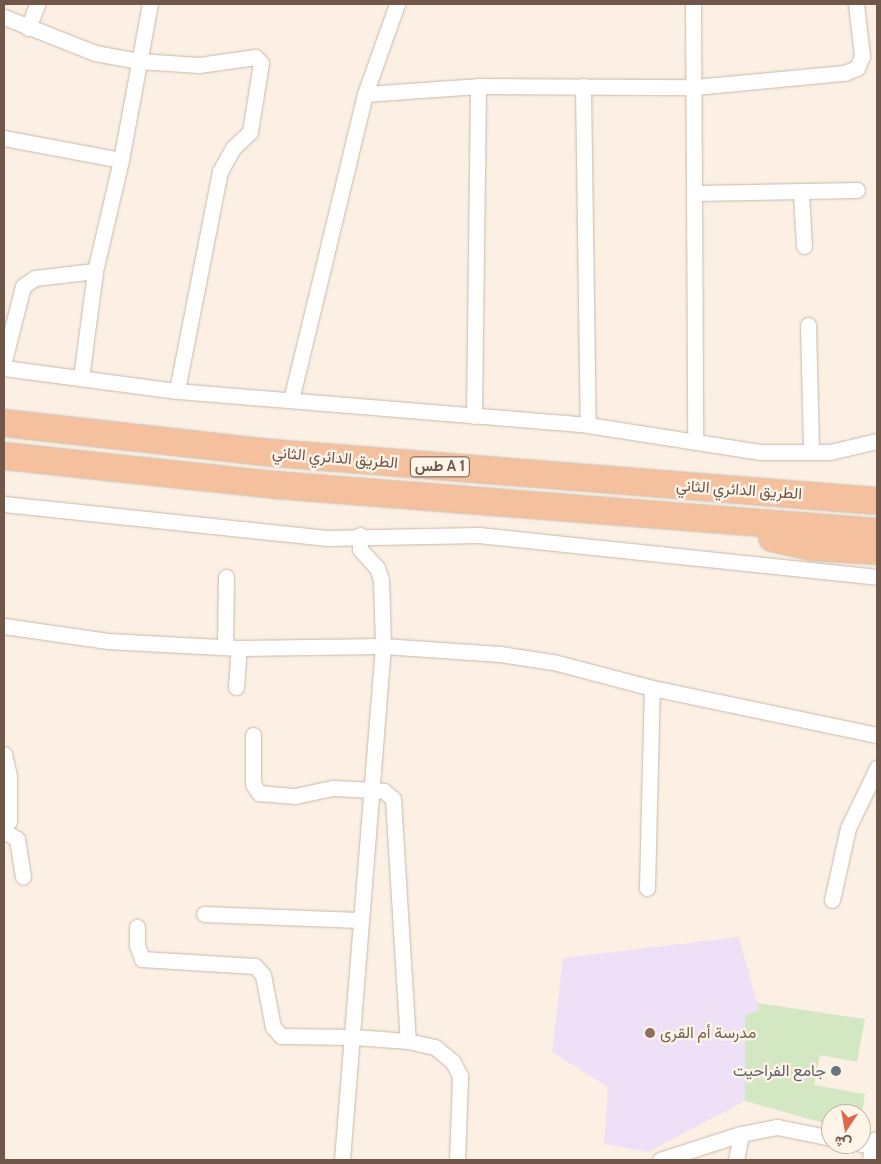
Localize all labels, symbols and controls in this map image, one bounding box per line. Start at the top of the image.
street label: الطريق الدائري الثاني [271,443,399,473]
road number: طس A 1 [409,454,471,480]
street label: الطريق الدائري الثاني [675,476,803,504]
place label: مدرسة أم القرى [660,1023,756,1043]
marker: مدرسة أم القرى [644,1027,656,1039]
place label: جامع الفراحيت [733,1061,826,1081]
marker: جامع الفراحيت [830,1065,842,1077]
north arrow [821,1104,871,1154]
text: ش [833,1132,853,1153]

